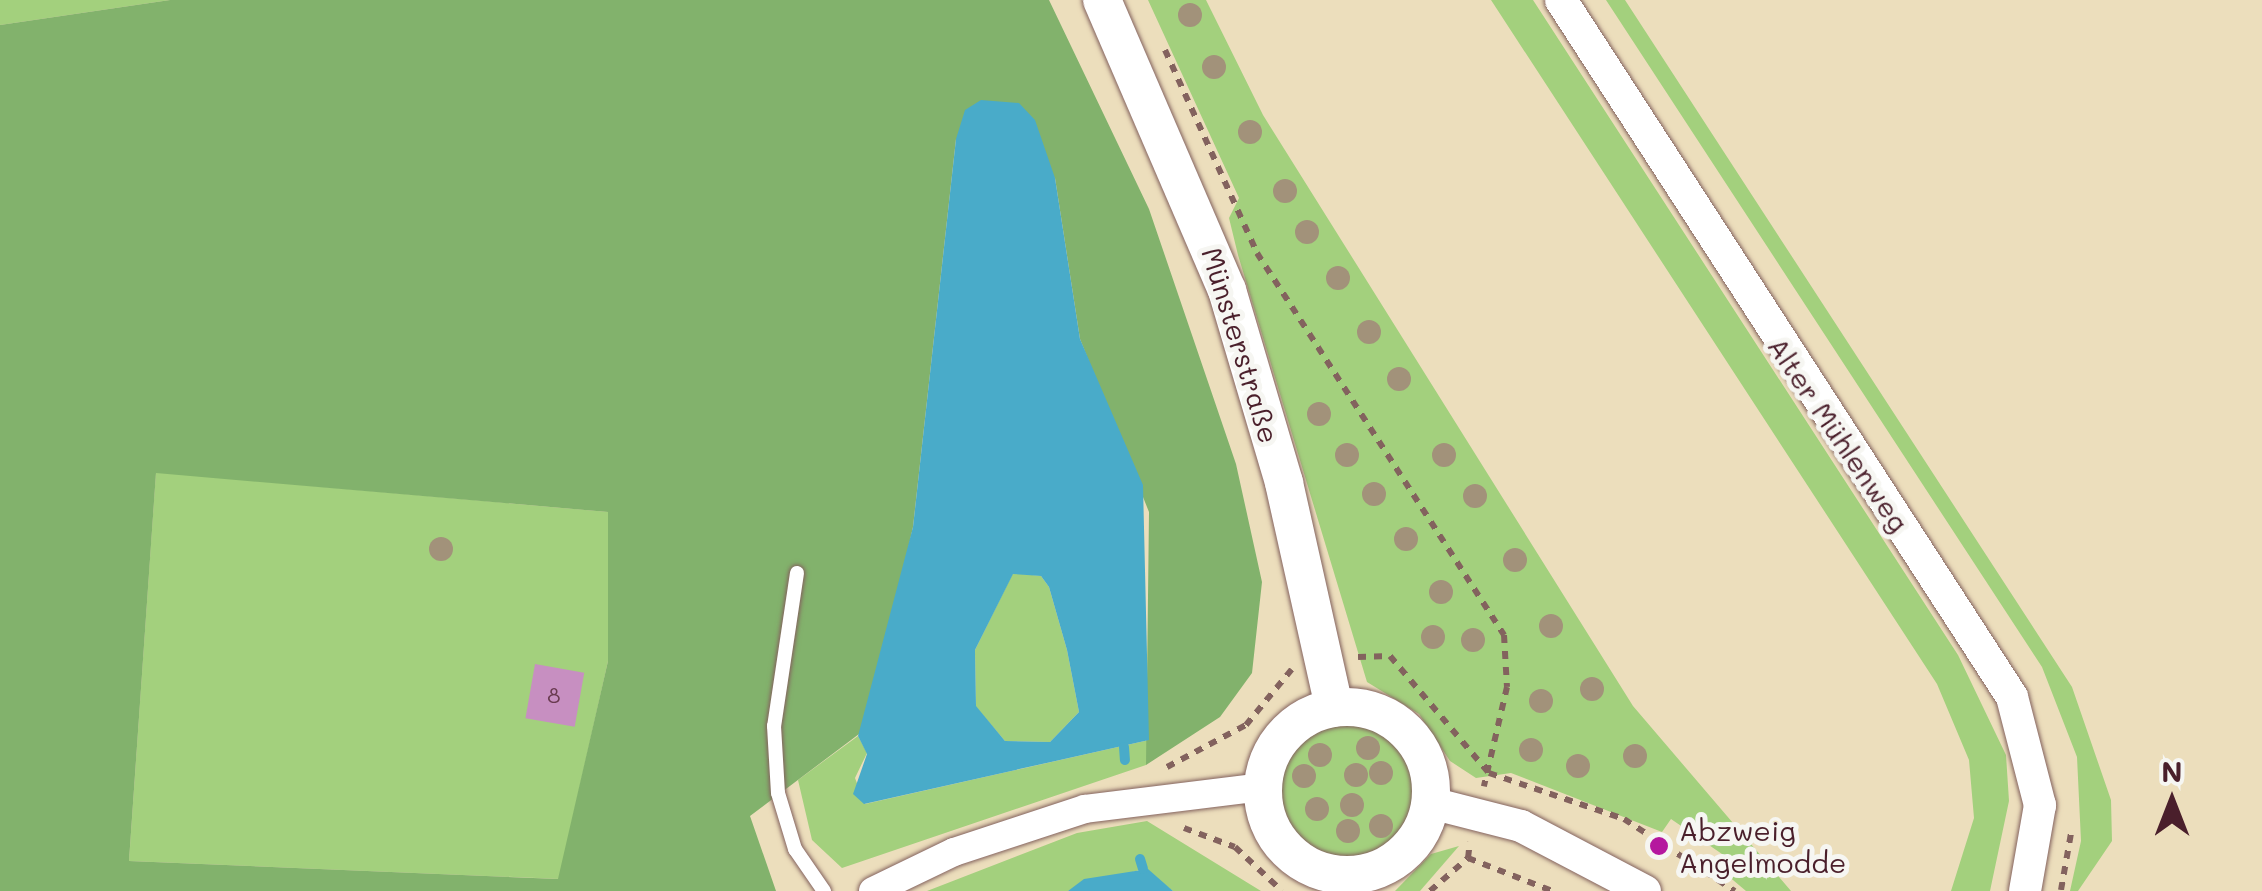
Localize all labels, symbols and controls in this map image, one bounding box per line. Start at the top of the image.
street label: Münsterstraße [1195,243,1287,447]
street label: Alter Mühlenweg [1761,330,1917,538]
house number: 8 [547,682,561,708]
north arrow [2122,751,2222,851]
text: N [2161,753,2183,789]
place label: Abzweig Angelmodde [1679,813,1846,879]
marker: Abzweig Angelmodde [1648,835,1670,857]

